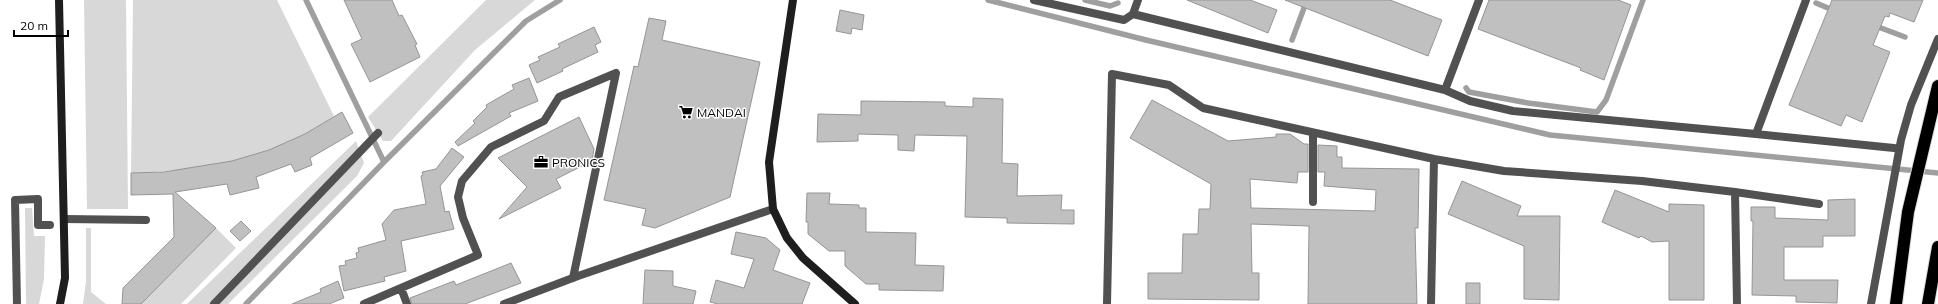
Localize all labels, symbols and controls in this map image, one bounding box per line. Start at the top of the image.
scale bar [14,12,68,38]
text: 20 m [20,18,48,33]
supermarket icon: MANDAI [678,104,694,120]
place label: MANDAI [697,105,746,120]
office icon: PRONICS [533,154,549,170]
place label: PRONICS [552,155,605,170]

